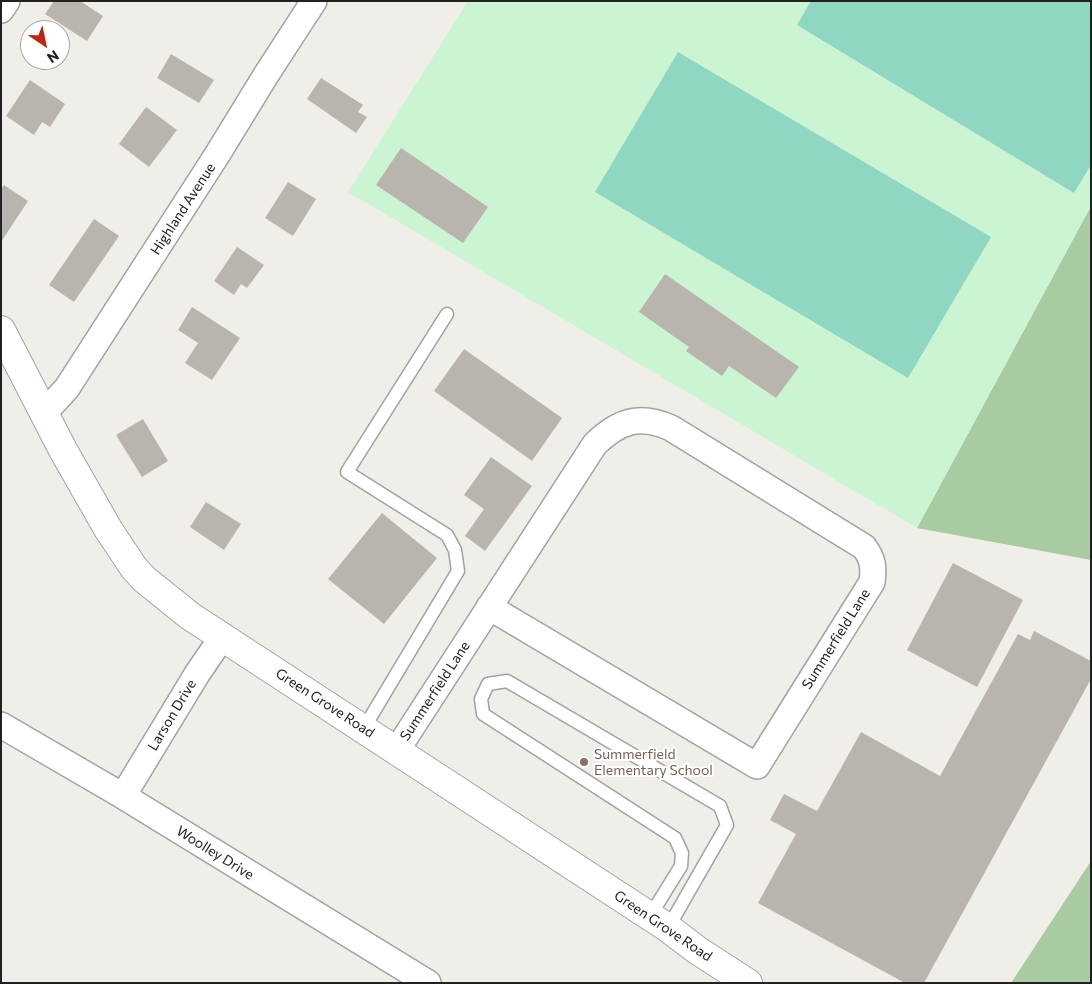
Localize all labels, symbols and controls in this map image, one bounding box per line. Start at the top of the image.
north arrow [20,20,70,70]
text: N [44,47,62,67]
street label: Highland Avenue [147,160,219,258]
street label: Summerfield Lane [798,586,874,692]
street label: Summerfield Lane [397,638,473,744]
street label: Green Grove Road [272,665,378,741]
street label: Larson Drive [144,676,200,754]
place label: Summerfield Elementary School [594,746,713,779]
marker: Summerfield Elementary School [578,756,590,768]
street label: Woolley Drive [173,823,257,883]
street label: Green Grove Road [611,887,715,965]

